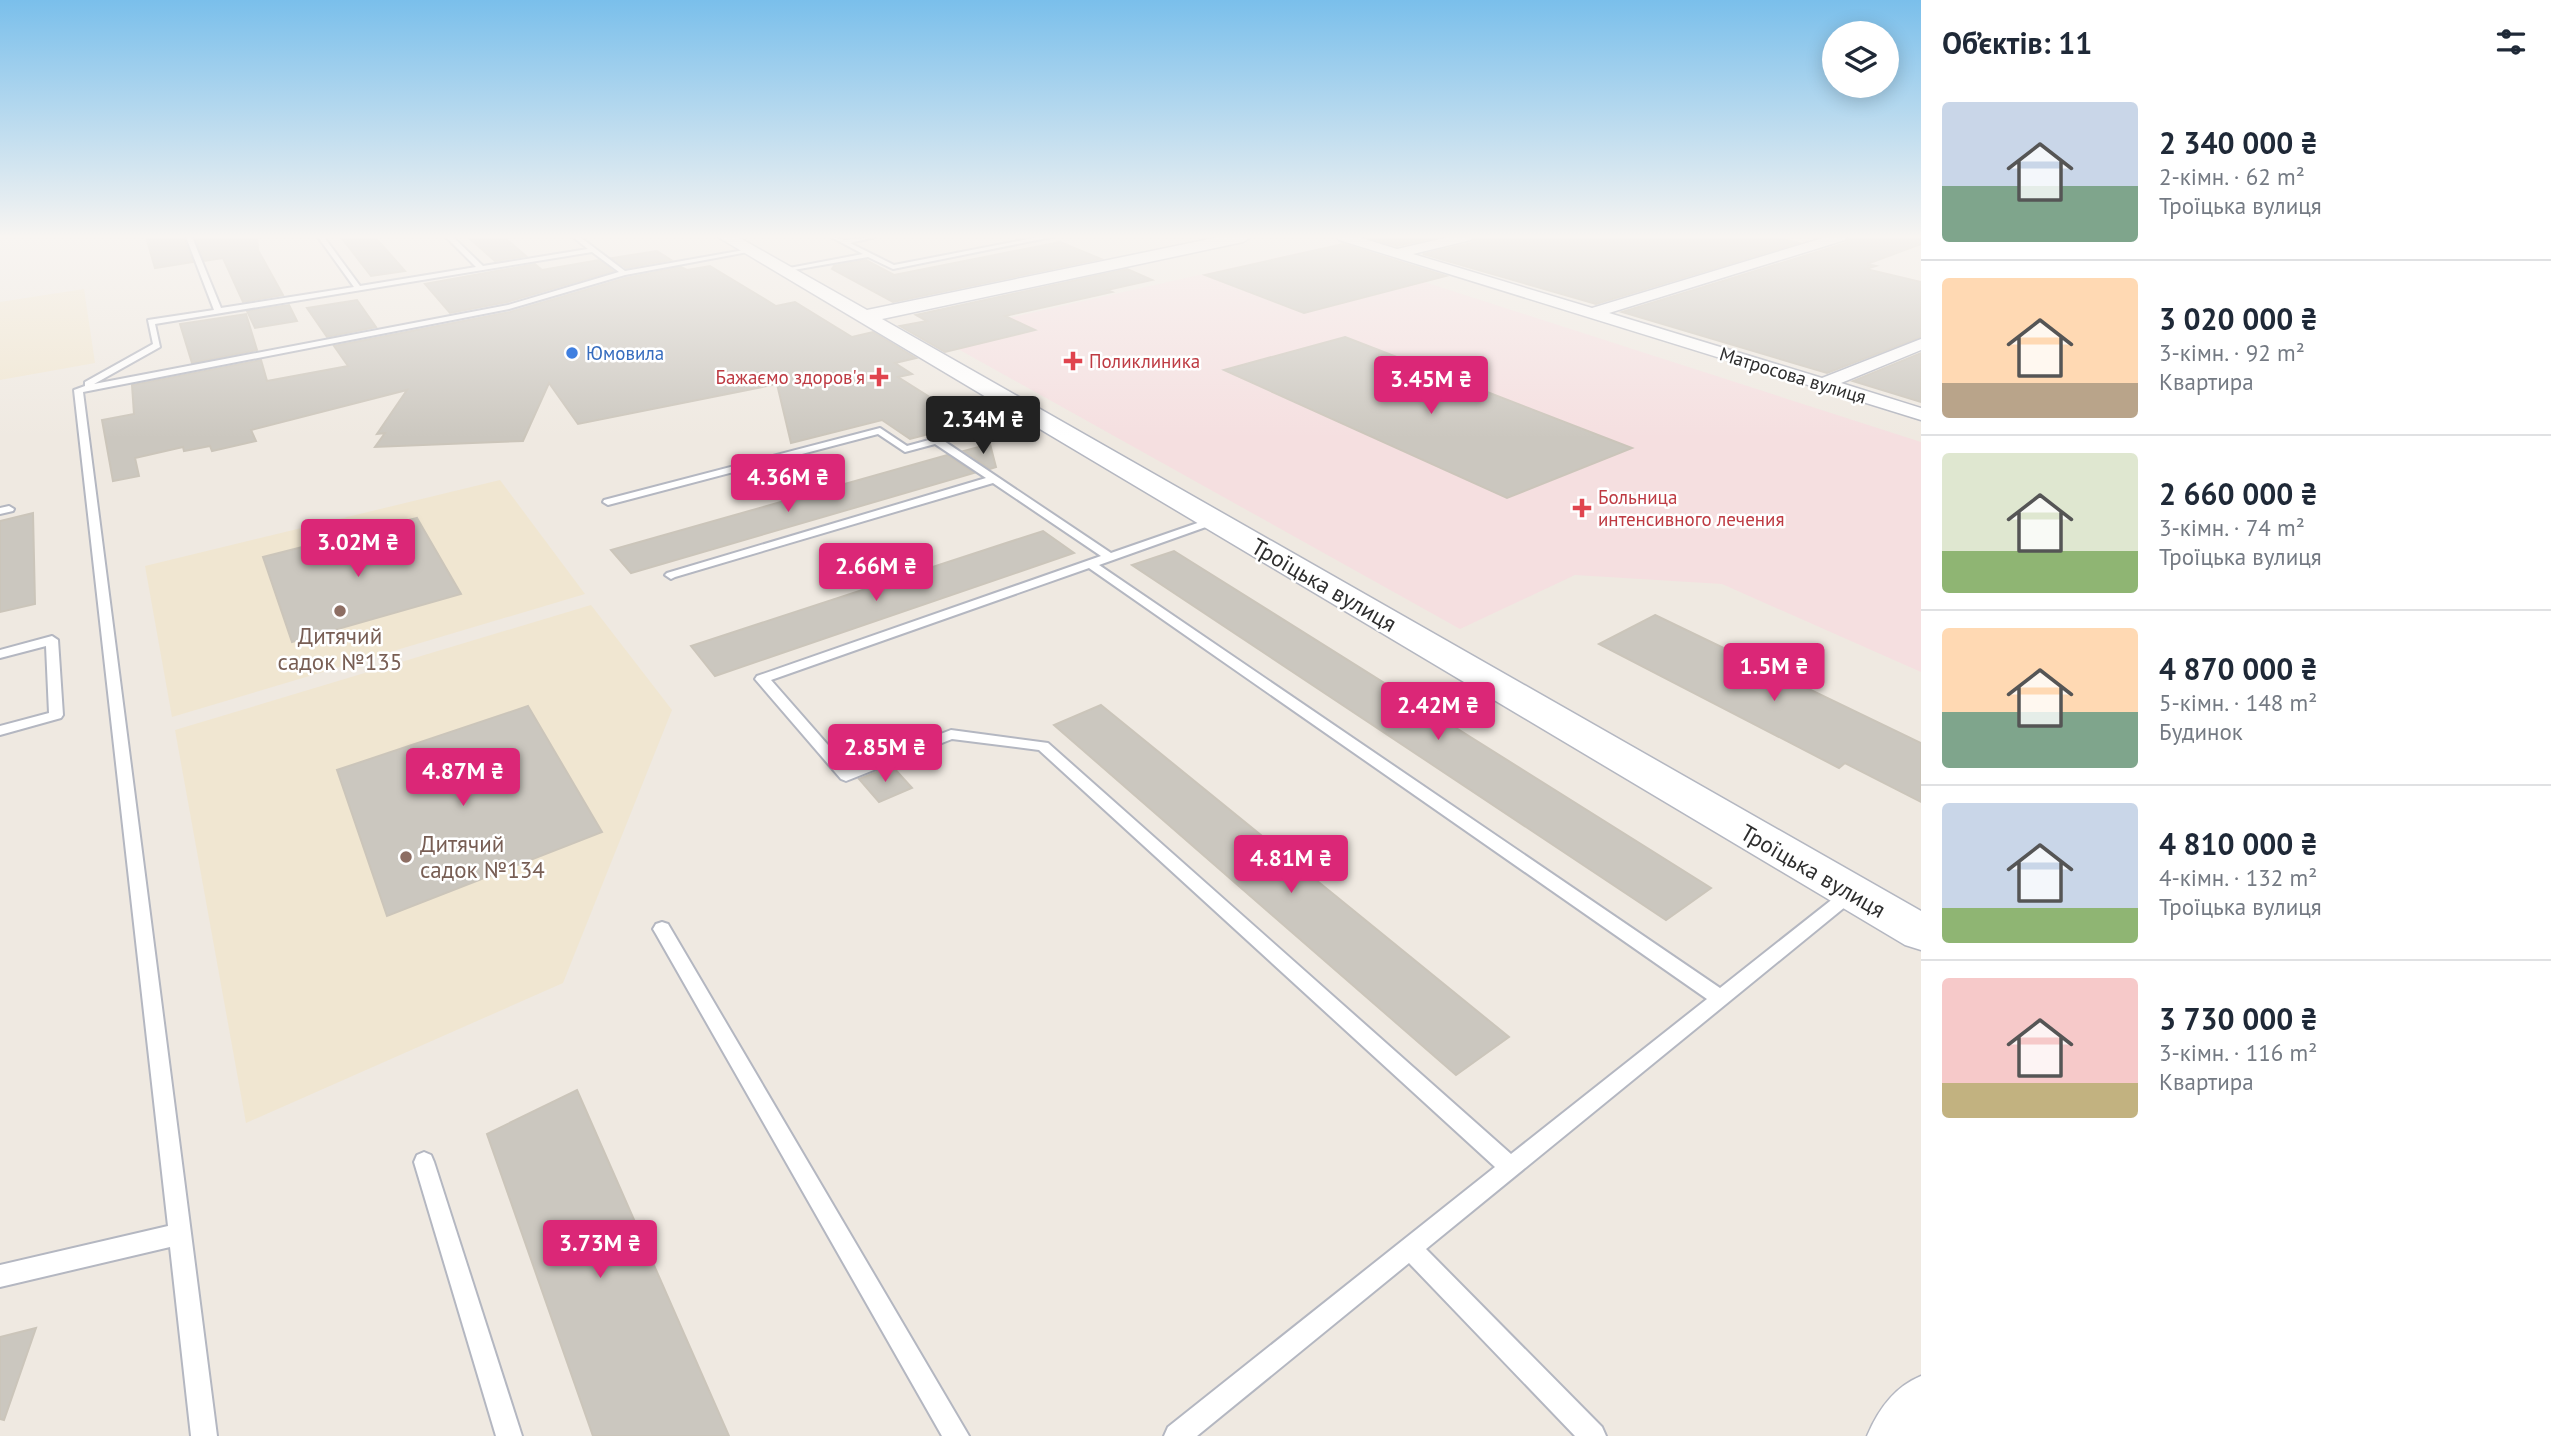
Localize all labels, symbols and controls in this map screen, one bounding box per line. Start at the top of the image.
map controls [1822,21,1899,98]
button: layers [1822,21,1899,98]
text: Об’єктів: 11 [1942,23,2092,62]
icon: filters [2492,23,2530,61]
text: 2 340 000 ₴ [2159,123,2318,162]
icon: home [1998,130,2082,214]
text: 2-кімн. · 62 m² [2159,162,2305,191]
text: Троїцька вулиця [2159,191,2322,220]
text: 3 020 000 ₴ [2159,299,2318,338]
icon: home [1998,306,2082,390]
text: 3-кімн. · 92 m² [2159,338,2305,367]
place label: Юмовила [586,341,664,365]
street label: Матросова вулиця [1717,341,1869,409]
marker: Юмовила [564,345,580,361]
place label: Поликлиника [1089,349,1200,373]
marker: Поликлиника [1063,351,1083,371]
pin: 3.45M ₴ [1366,356,1496,416]
text: 3.45M ₴ [1390,364,1472,393]
place label: Бажаємо здоров'я [715,365,865,389]
text: Квартира [2159,367,2254,396]
marker: Бажаємо здоров'я [871,369,887,385]
pin: 2.34M ₴ [918,396,1048,456]
text: 2.34M ₴ [942,404,1024,433]
pin: 4.36M ₴ [723,454,853,514]
text: 4.36M ₴ [747,462,829,491]
text: 2 660 000 ₴ [2159,474,2318,513]
icon: home [1998,481,2082,565]
place label: Больница интенсивного лечения [1598,485,1784,531]
marker: Больница интенсивного лечения [1572,498,1592,518]
text: 3-кімн. · 74 m² [2159,513,2305,542]
pin: 3.02M ₴ [293,520,423,579]
text: 3.02M ₴ [317,527,399,556]
street label: Троїцька вулиця [1247,531,1402,638]
text: Троїцька вулиця [2159,542,2322,571]
pin: 2.66M ₴ [811,544,941,603]
text: 2.66M ₴ [835,551,917,580]
marker: Дитячий садок №135 [332,603,348,619]
place label: Дитячий садок №135 [278,621,402,676]
pin: 1.5M ₴ [1717,644,1831,703]
text: 4 870 000 ₴ [2159,649,2318,688]
text: 1.5M ₴ [1739,651,1809,680]
icon: home [1998,656,2082,740]
pin: 2.42M ₴ [1373,682,1503,742]
text: 5-кімн. · 148 m² [2159,688,2317,717]
text: 2.42M ₴ [1397,690,1479,719]
text: Будинок [2159,717,2243,746]
pin: 2.85M ₴ [820,724,950,784]
text: 2.85M ₴ [844,732,926,761]
pin: 4.87M ₴ [398,748,528,808]
text: 4.87M ₴ [422,756,504,785]
street label: Троїцька вулиця [1736,817,1891,924]
text: 4 810 000 ₴ [2159,824,2318,863]
place label: Дитячий садок №134 [420,829,545,884]
icon: home [1998,831,2082,915]
pin: 4.81M ₴ [1226,836,1356,895]
text: 4.81M ₴ [1250,843,1332,872]
marker: Дитячий садок №134 [398,849,414,865]
text: 4-кімн. · 132 m² [2159,863,2317,892]
text: Троїцька вулиця [2159,892,2322,921]
text: 3 730 000 ₴ [2159,999,2318,1038]
icon: home [1998,1006,2082,1090]
text: 3-кімн. · 116 m² [2159,1038,2317,1067]
text: Квартира [2159,1067,2254,1096]
pin: 3.73M ₴ [535,1220,665,1280]
text: 3.73M ₴ [559,1228,641,1257]

